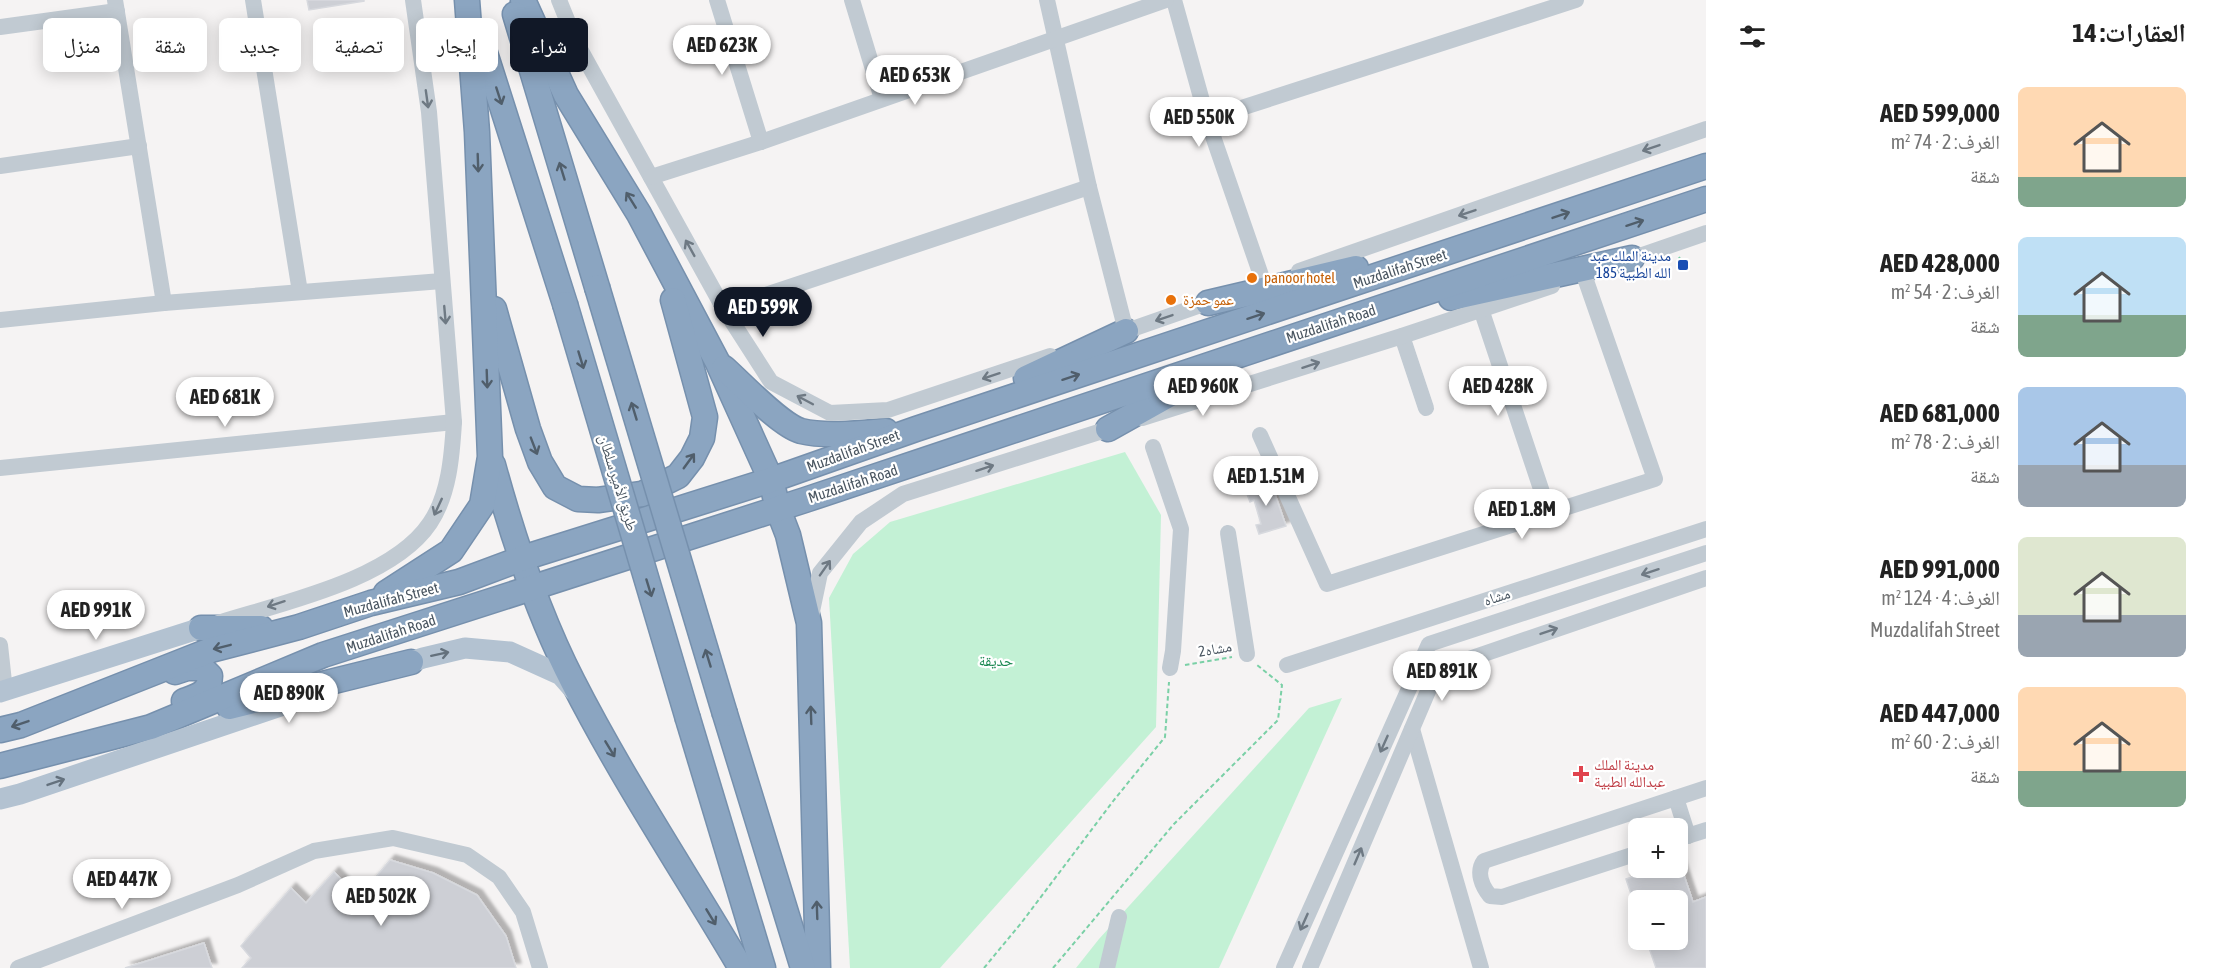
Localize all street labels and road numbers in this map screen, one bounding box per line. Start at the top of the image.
street label: Muzdalifah Street [1351,245,1449,292]
street label: Muzdalifah Road [1284,301,1378,346]
street label: Muzdalifah Street [804,426,902,475]
street label: طريق الأمير سلطان [594,433,641,534]
street label: Muzdalifah Road [806,461,900,506]
street label: Muzdalifah Street [342,579,440,620]
street label: مشاه [1482,584,1512,609]
street label: Muzdalifah Road [344,611,438,656]
street label: مشاه2 [1197,637,1233,660]

